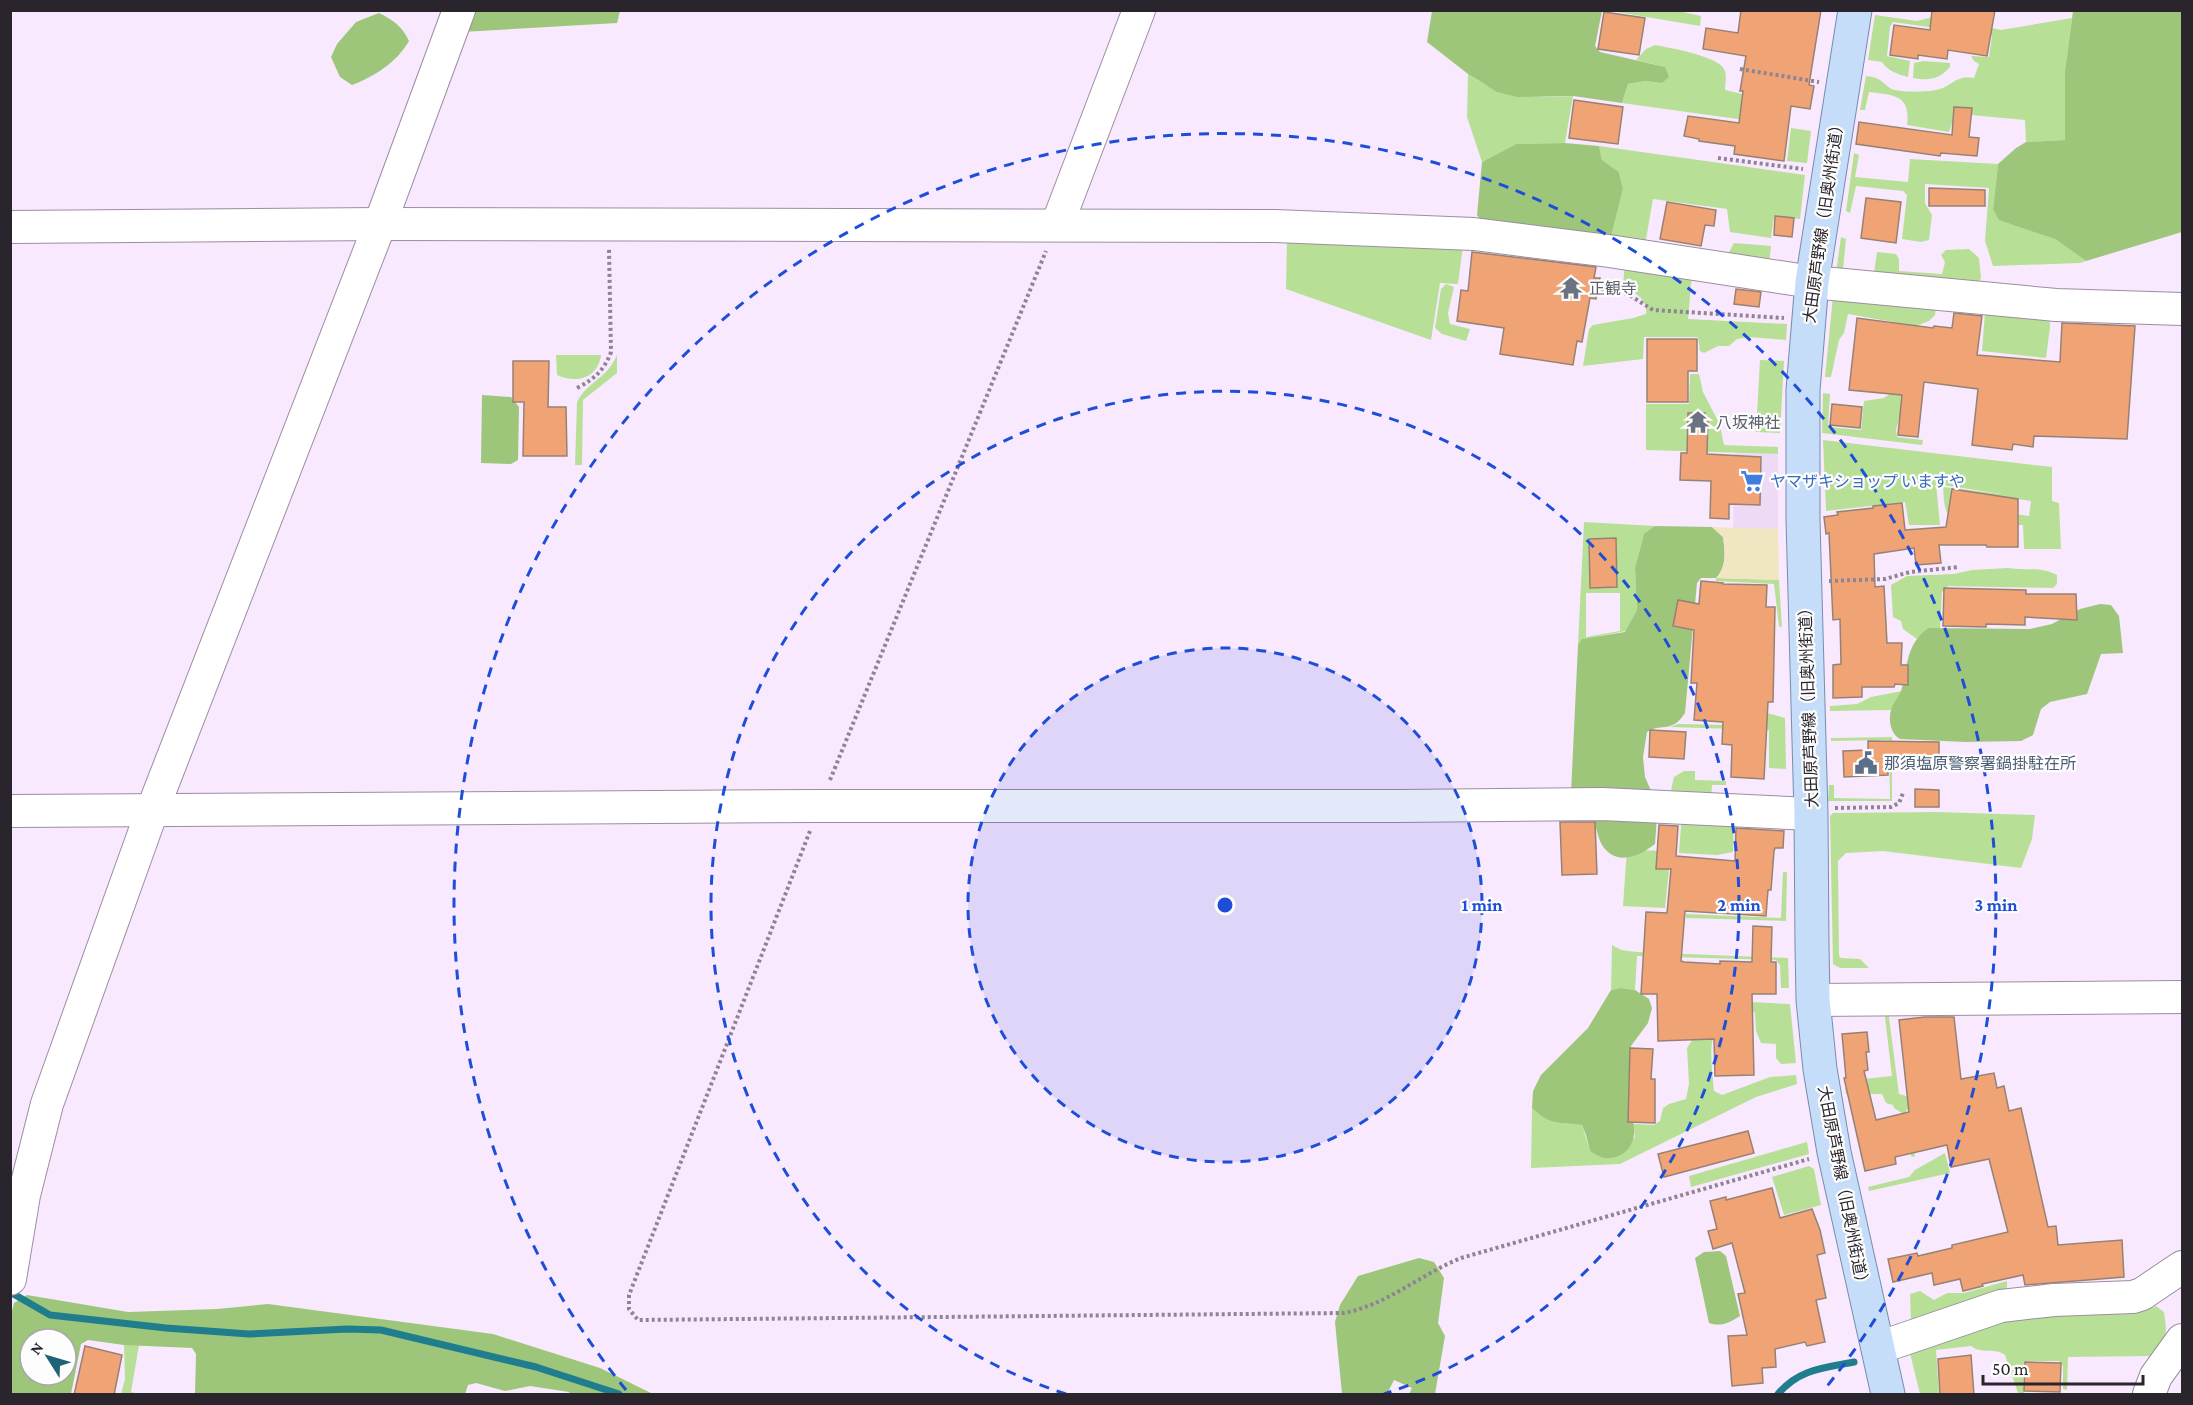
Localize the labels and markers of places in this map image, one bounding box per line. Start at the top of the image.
temple icon: 正観寺 [1558,275,1584,301]
place label: 正観寺 [1589,280,1637,297]
temple icon: 八坂神社 [1685,409,1711,435]
place label: 八坂神社 [1716,414,1780,431]
supermarket icon: ヤマザキショップ いますや [1739,468,1765,494]
place label: ヤマザキショップ いますや [1770,473,1965,490]
public building icon: 那須塩原警察署鍋掛駐在所 [1853,750,1879,776]
place label: 那須塩原警察署鍋掛駐在所 [1884,755,2076,772]
centre of rings [1215,895,1235,915]

